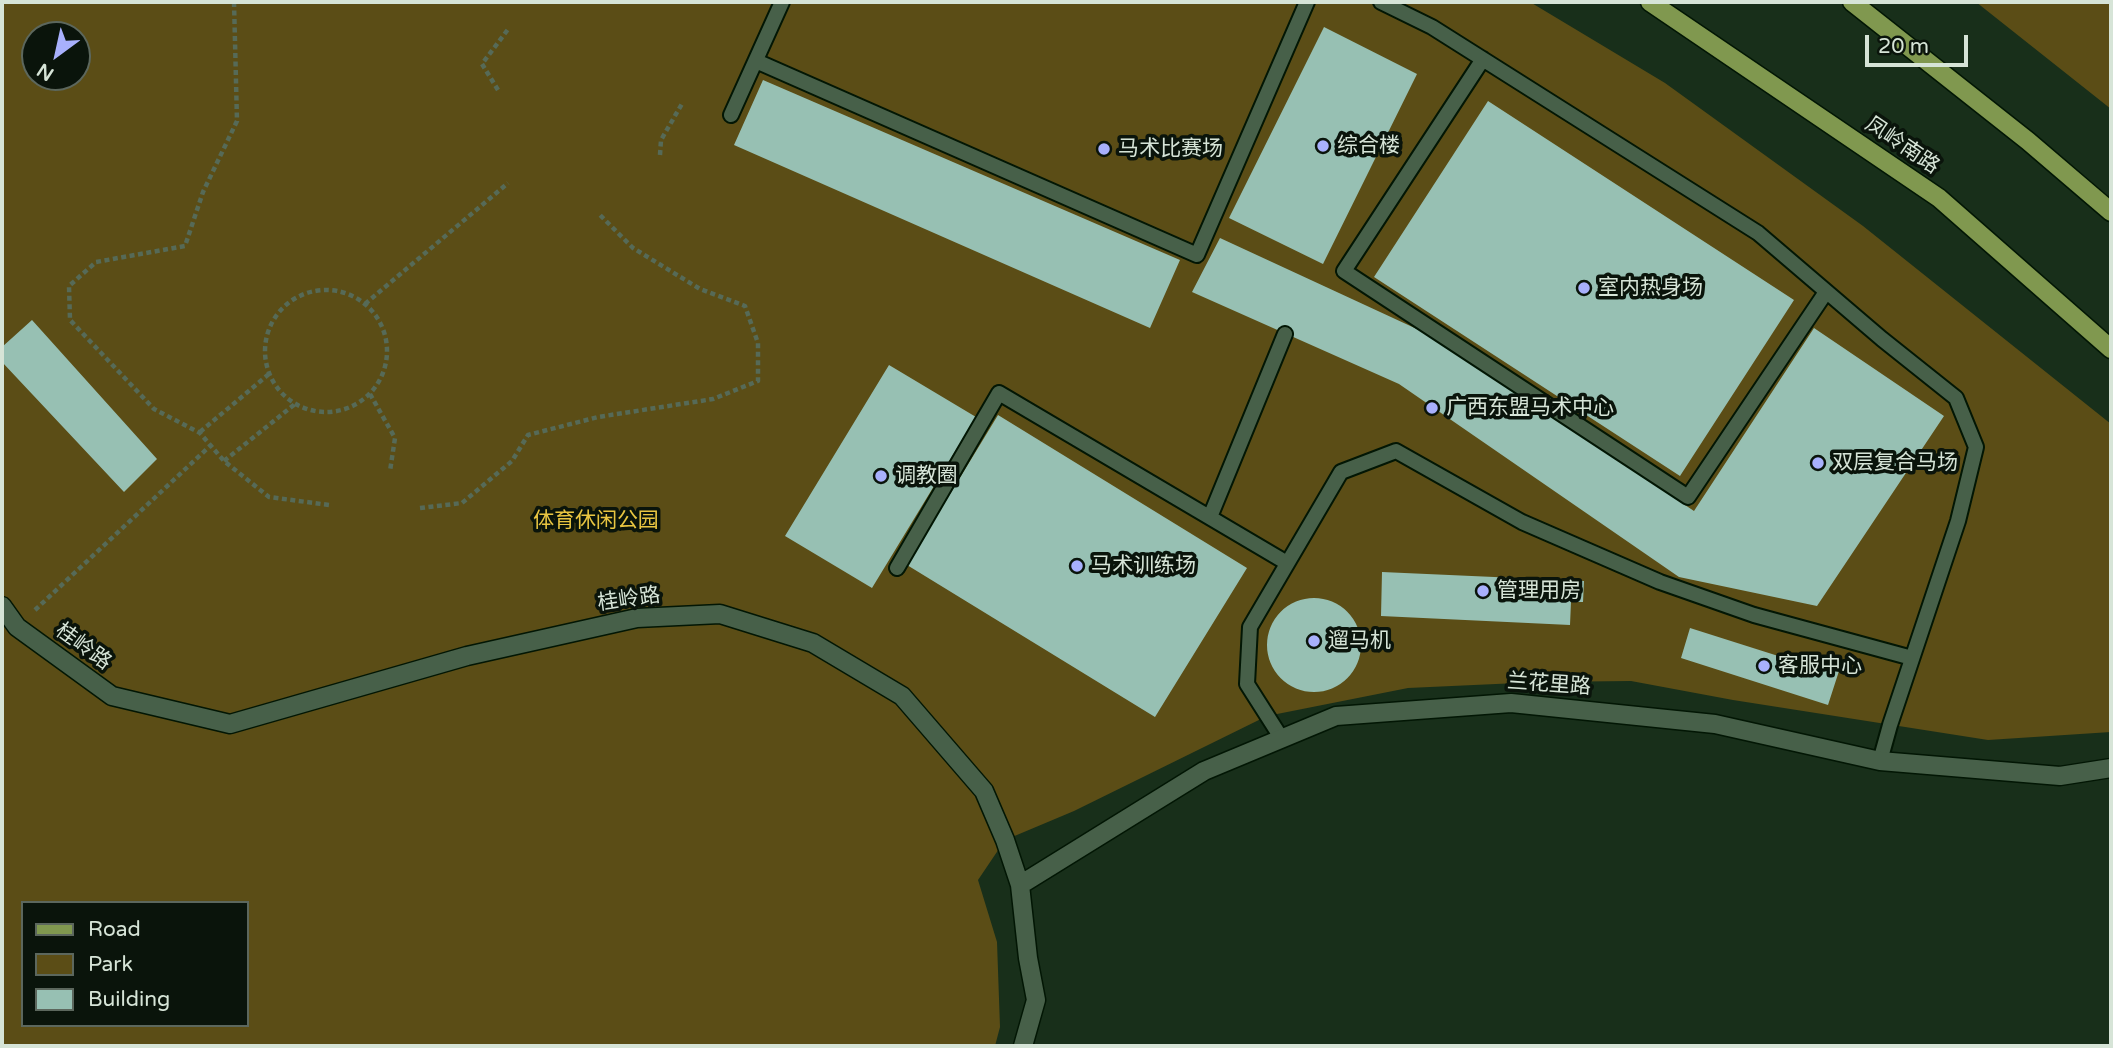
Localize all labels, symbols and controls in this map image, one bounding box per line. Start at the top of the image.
north arrow [21,21,91,91]
scale bar [1868,21,1971,65]
text: 20 m [1878,34,1929,59]
text: N [33,59,58,85]
street label: 凤岭南路 [1860,112,1944,180]
place label: 综合楼 [1337,133,1400,159]
place label: 马术比赛场 [1118,136,1223,162]
marker: 综合楼 [1315,138,1331,154]
marker: 马术比赛场 [1096,141,1112,157]
place label: 室内热身场 [1598,275,1703,301]
marker: 室内热身场 [1576,280,1592,296]
place label: 广西东盟马术中心 [1446,395,1614,421]
marker: 广西东盟马术中心 [1424,400,1440,416]
place label: 双层复合马场 [1832,450,1958,476]
marker: 双层复合马场 [1810,455,1826,471]
place label: 调教圈 [895,463,958,489]
marker: 调教圈 [873,468,889,484]
park label: 体育休闲公园 [533,508,659,534]
place label: 马术训练场 [1091,553,1196,579]
marker: 马术训练场 [1069,558,1085,574]
place label: 管理用房 [1497,578,1581,604]
street label: 桂岭路 [596,583,662,617]
marker: 管理用房 [1475,583,1491,599]
street label: 桂岭路 [50,618,116,676]
place label: 遛马机 [1328,628,1391,654]
marker: 遛马机 [1306,633,1322,649]
place label: 客服中心 [1778,653,1862,679]
marker: 客服中心 [1756,658,1772,674]
street label: 兰花里路 [1506,670,1592,700]
legend [21,901,248,1027]
text: Road [88,917,141,942]
text: Park [88,952,133,977]
text: Building [88,987,170,1012]

